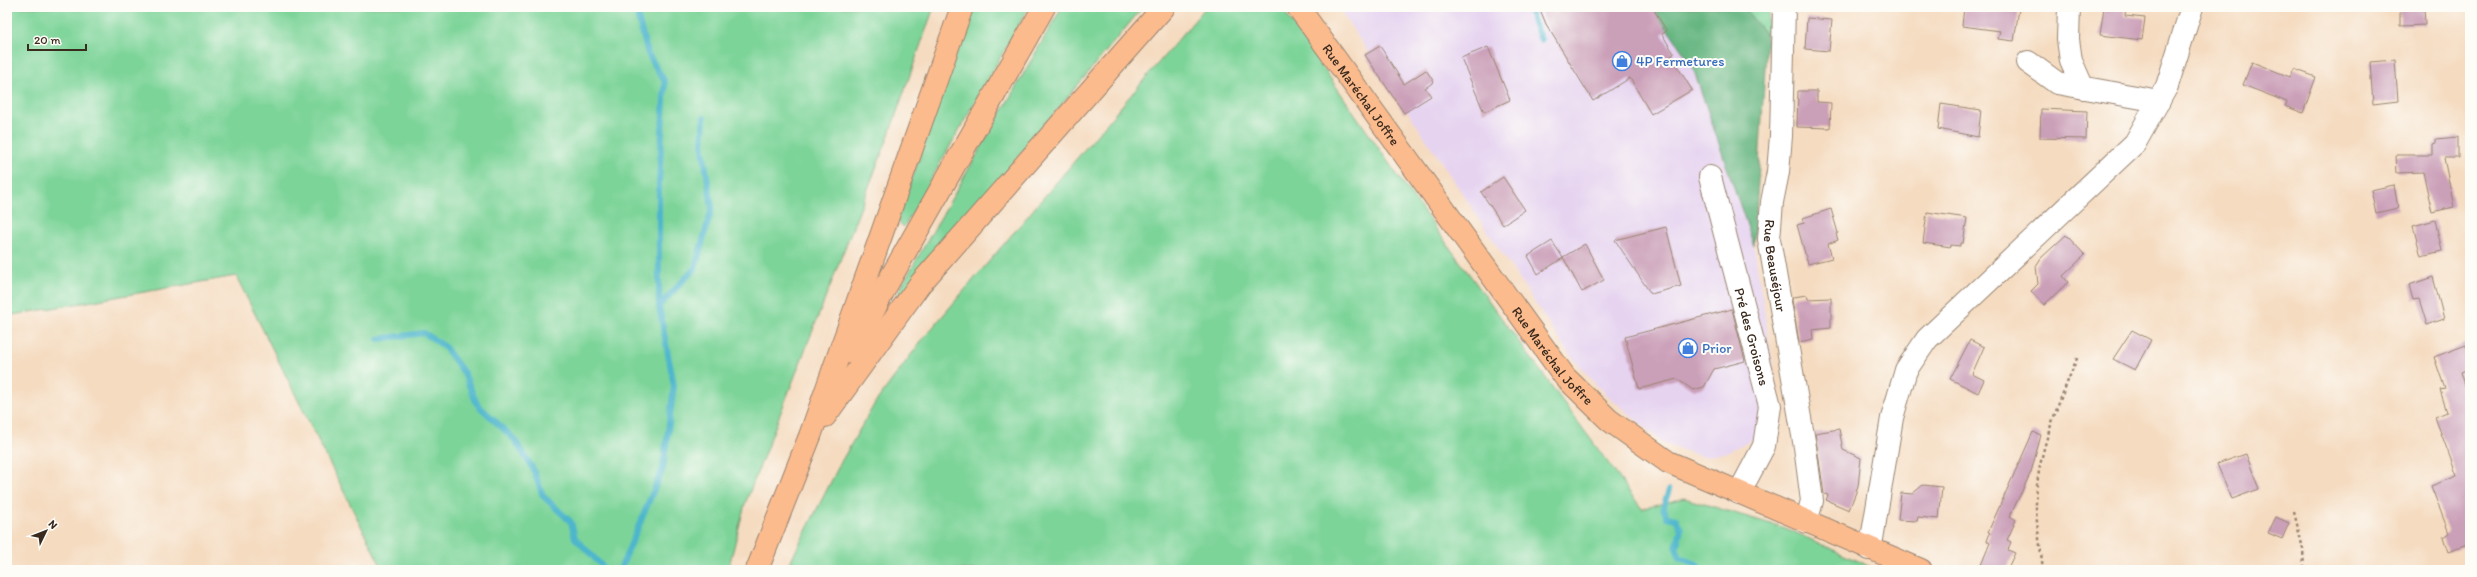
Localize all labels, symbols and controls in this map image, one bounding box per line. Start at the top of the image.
scale bar [28,26,86,52]
text: 20 m [34,33,61,47]
street label: Rue Maréchal Joffre [1319,40,1404,149]
shop icon: 4P Fermetures [1611,50,1633,72]
place label: 4P Fermetures [1636,53,1724,70]
street label: Rue Beauséjour [1760,219,1790,314]
street label: Pré des Groisons [1731,286,1773,387]
street label: Rue Maréchal Joffre [1508,303,1597,409]
shop icon: Prior [1677,337,1699,359]
place label: Prior [1702,340,1732,357]
north arrow [26,511,66,551]
text: N [46,517,60,532]

